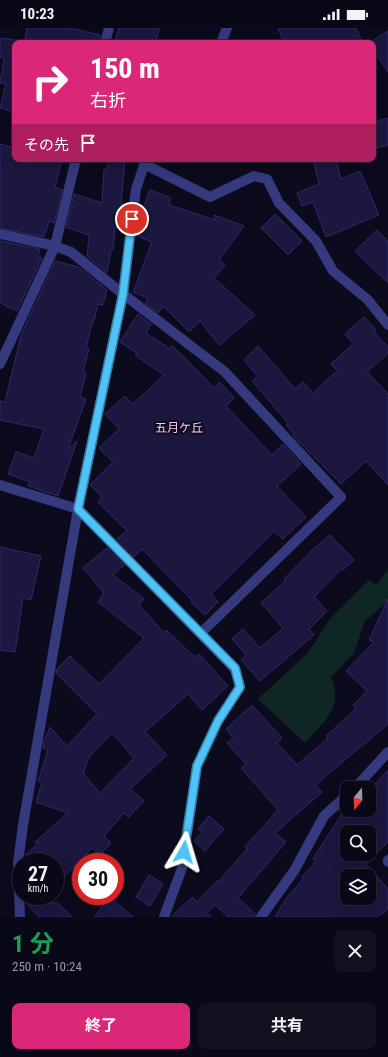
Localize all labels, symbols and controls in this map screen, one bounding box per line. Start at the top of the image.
text: 10:23 [20,5,54,23]
text: 150 m [90,52,160,85]
icon: right [24,56,76,108]
text: 右折 [90,90,126,111]
icon: arrive [77,132,99,154]
text: その先 [24,136,69,154]
pin [115,202,149,236]
icon: arrive [121,208,143,230]
district label: 五月ケ丘 [155,421,203,435]
north arrow [340,781,376,817]
map controls [340,781,376,905]
button: search [340,825,376,861]
position arrow [163,831,205,873]
speed limit sign: 30 [72,853,124,905]
text: 27 [28,862,48,886]
button: layers [340,869,376,905]
text: km/h [28,883,48,894]
text: 1 分 [12,930,54,958]
button: close [334,930,376,972]
text: 250 m · 10:24 [12,959,82,974]
button: 終了 [12,1003,190,1049]
button: 共有 [198,1003,376,1049]

